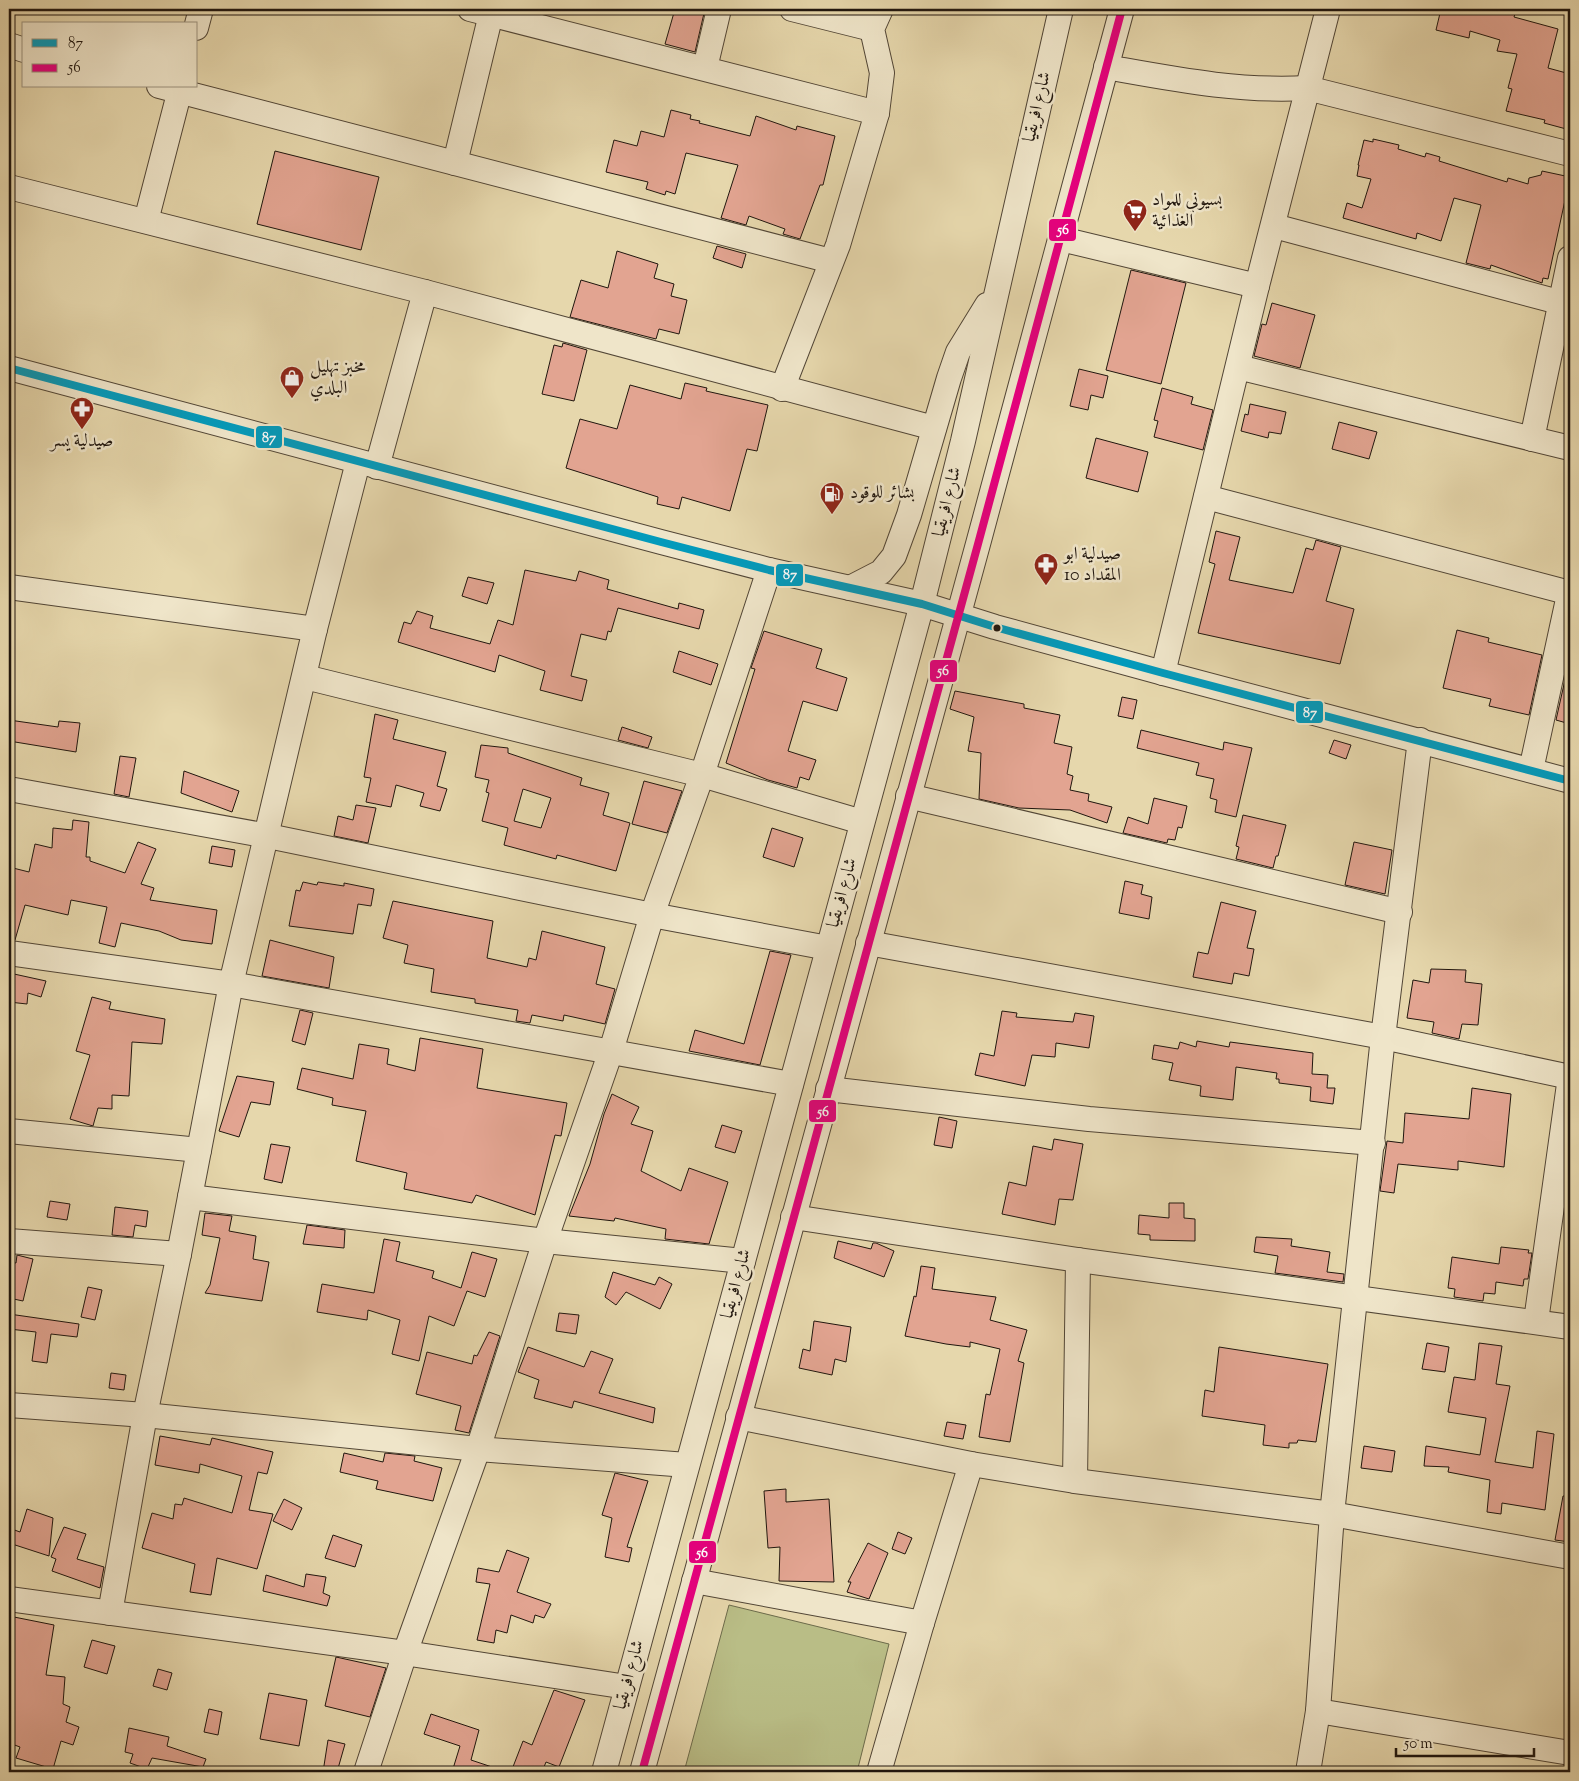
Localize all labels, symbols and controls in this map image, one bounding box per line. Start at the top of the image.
legend [22,22,198,88]
text: 87 [68,34,84,55]
text: 56 [67,58,81,79]
street label: شارع افريقيا [1017,69,1059,145]
place label: بسيوني للمواد الغذائية [1152,188,1222,235]
supermarket icon: بسيوني للمواد الغذائية [1122,198,1148,232]
line badge: 56 [1048,218,1077,242]
text: 56 [1056,221,1069,241]
place label: مخبز تهليل البلدي [310,355,365,402]
shop icon: مخبز تهليل البلدي [279,365,305,399]
pharmacy icon: صيدلية يسر [69,396,95,430]
line badge: 87 [255,425,283,449]
place label: صيدلية يسر [49,429,113,455]
text: 87 [262,429,277,449]
street label: شارع افريقيا [927,464,969,540]
fuel station icon: بشائر للوقود [819,481,845,515]
place label: بشائر للوقود [850,481,914,507]
place label: صيدلية ابو المقداد 10 [1062,542,1121,589]
pharmacy icon: صيدلية ابو المقداد 10 [1033,552,1059,586]
line badge: 87 [775,563,804,587]
text: 87 [783,566,798,586]
unlabelled marker [992,623,1002,633]
line badge: 56 [929,659,958,683]
text: 56 [936,662,949,682]
line badge: 87 [1295,700,1324,724]
text: 87 [1303,704,1318,724]
street label: شارع افريقيا [821,855,865,931]
line badge: 56 [808,1099,837,1123]
text: 56 [816,1103,829,1123]
street label: شارع افريقيا [715,1246,759,1322]
line badge: 56 [688,1540,717,1564]
text: 56 [695,1544,708,1564]
street label: شارع افريقيا [608,1637,652,1713]
scale bar [1396,1726,1534,1758]
text: 50 m [1403,1734,1433,1755]

